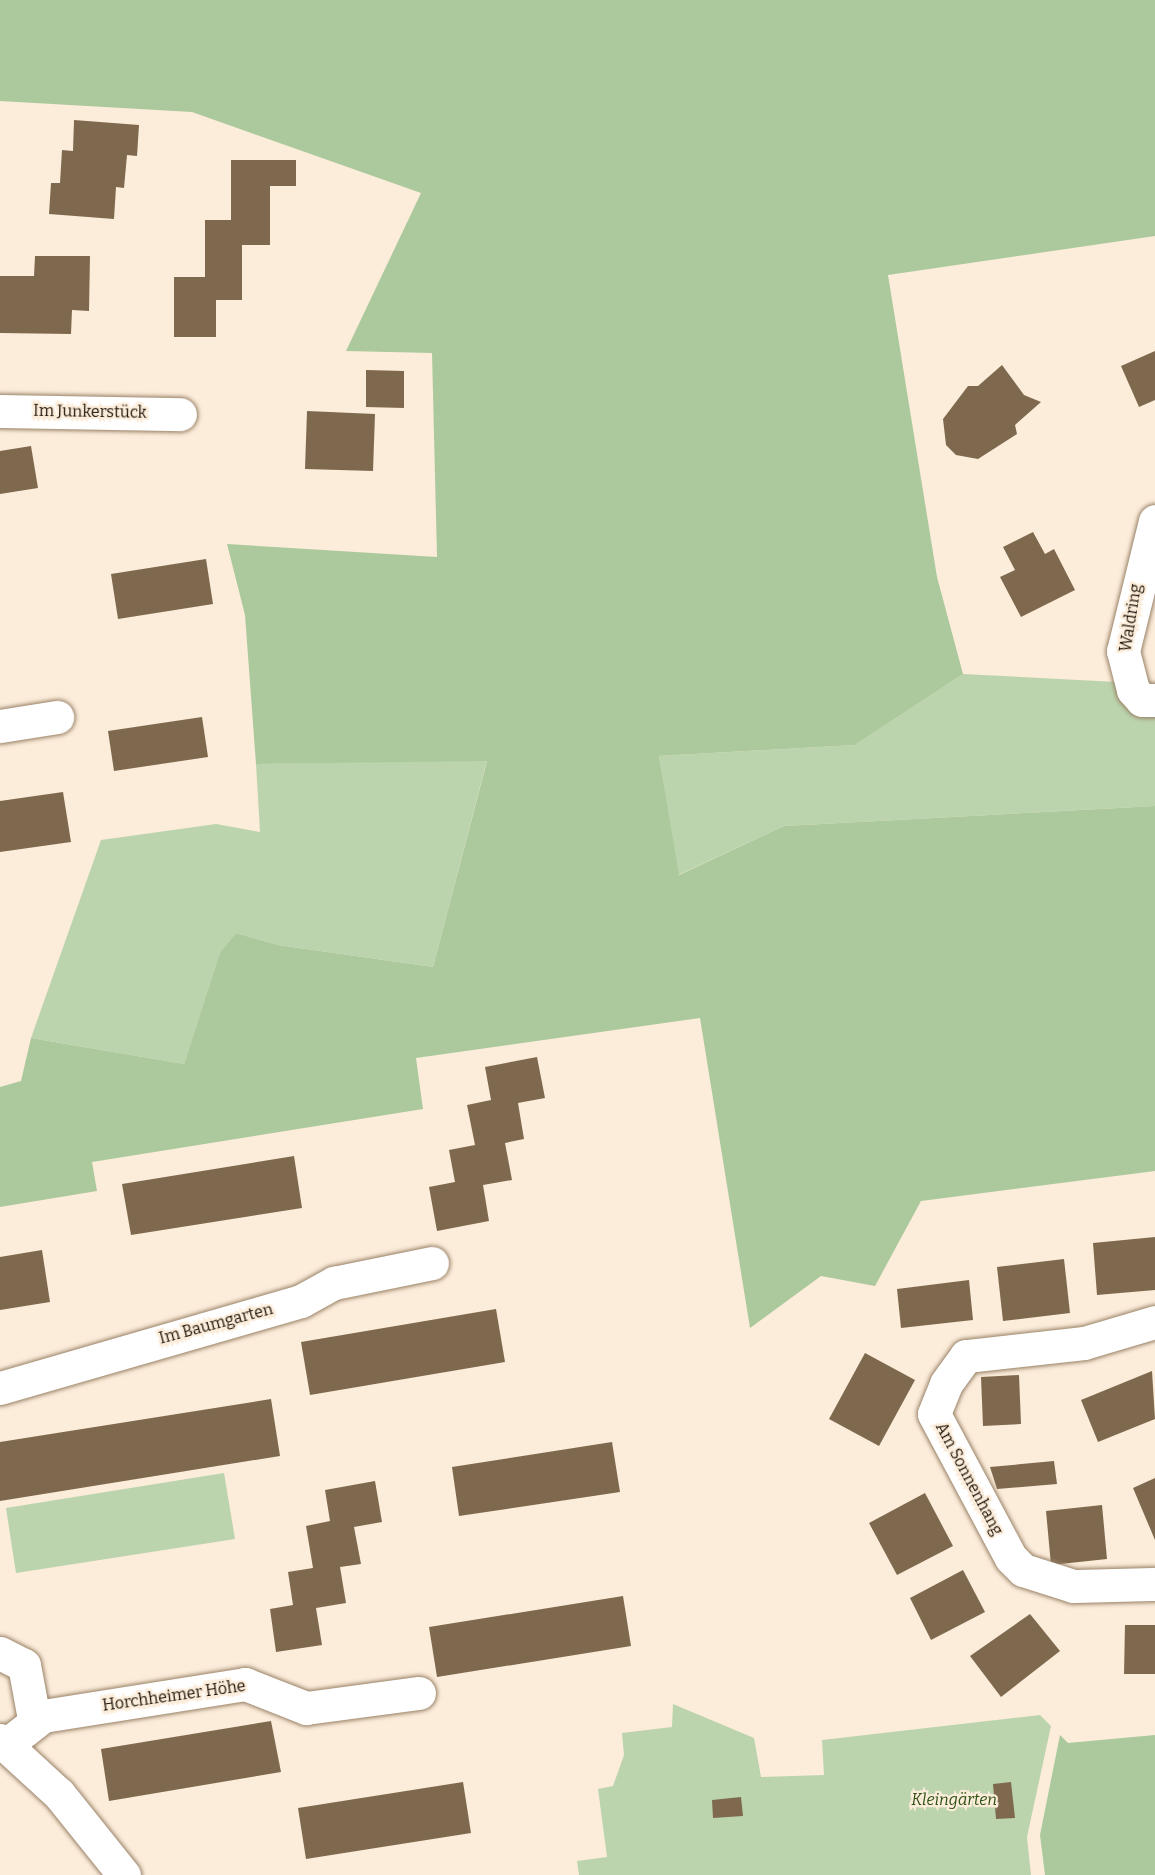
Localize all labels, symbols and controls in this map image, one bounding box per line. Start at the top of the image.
street label: Im Junkerstück [33,401,147,423]
street label: Waldring [1116,583,1146,653]
street label: Im Baumgarten [157,1300,275,1348]
street label: Am Sonnenhang [931,1419,1007,1539]
street label: Horchheimer Höhe [101,1676,247,1716]
park label: Kleingärten [911,1790,997,1810]

